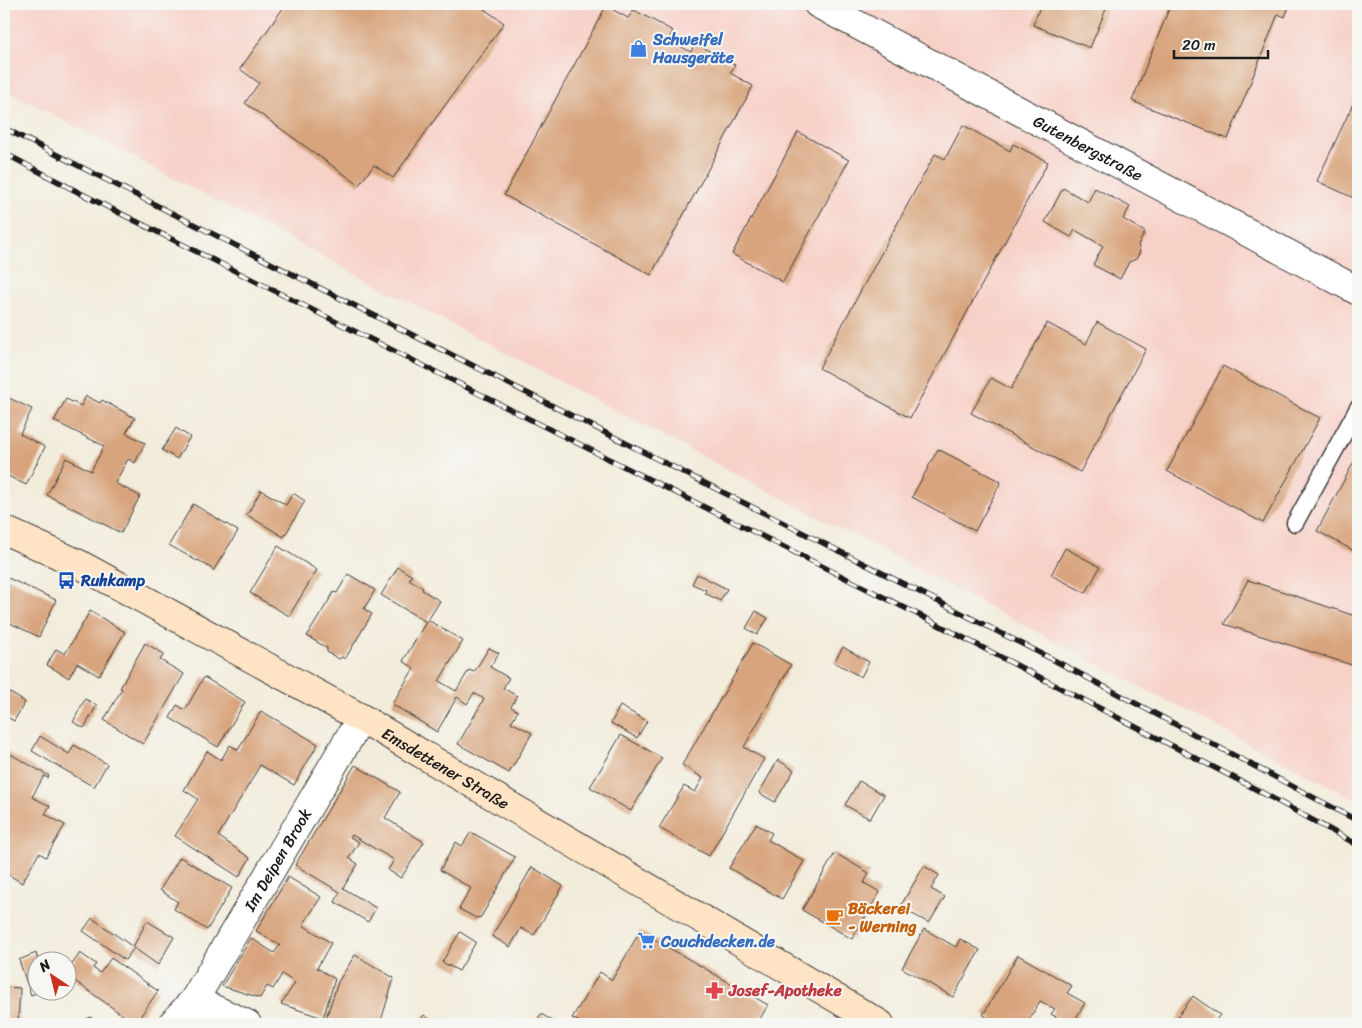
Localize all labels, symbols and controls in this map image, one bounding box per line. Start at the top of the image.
place label: Schweifel Hausgeräte [652,25,735,72]
scale bar [1174,28,1268,60]
text: 20 m [1182,32,1216,58]
shop icon: Schweifel Hausgeräte [629,38,649,58]
street label: Gutenbergstraße [1028,107,1148,189]
place label: Ruhkamp [80,566,145,595]
bus stop icon: Ruhkamp [57,570,77,590]
street label: Emsdettener Straße [376,719,515,817]
street label: Im Deipen Brook [235,802,320,918]
place label: Bäckerei - Werning [848,894,917,941]
cafe icon: Bäckerei - Werning [824,907,844,927]
place label: Couchdecken.de [660,927,776,956]
supermarket icon: Couchdecken.de [637,931,657,951]
north arrow [28,950,78,1000]
text: N [33,953,56,979]
place label: Josef-Apotheke [728,976,843,1005]
pharmacy icon: Josef-Apotheke [705,980,725,1000]

